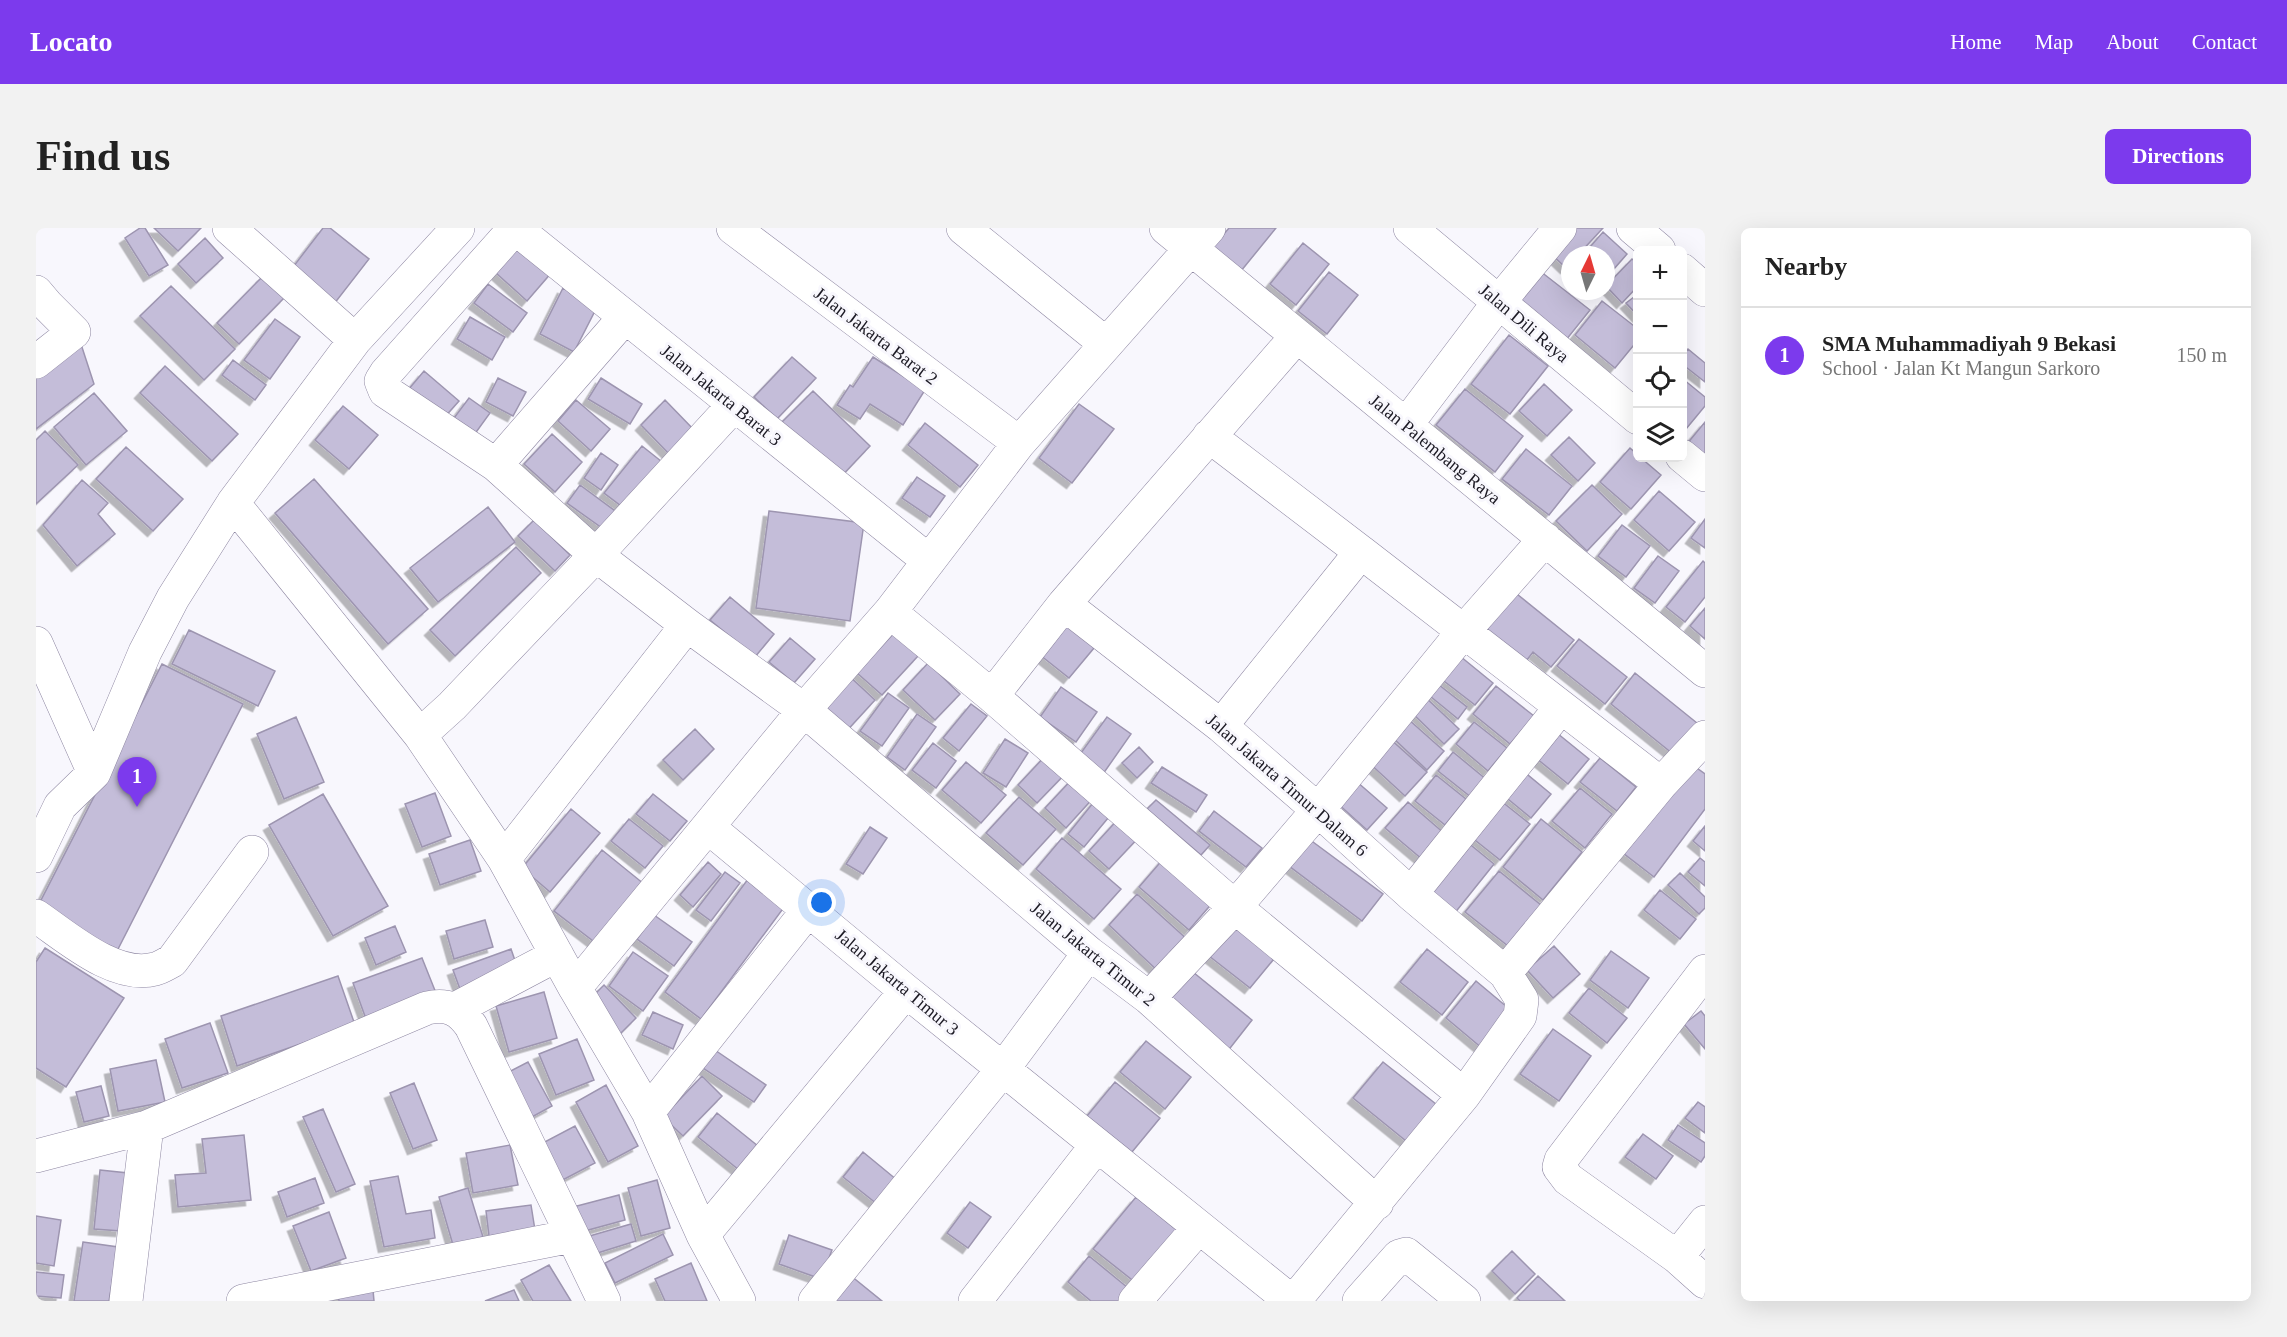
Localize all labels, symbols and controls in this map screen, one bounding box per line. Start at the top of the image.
text: Locato [30,26,112,57]
text: Home [1950,30,2002,54]
text: Map [2035,30,2073,54]
text: About [2106,30,2159,54]
text: Contact [2192,30,2257,54]
button: Directions [2105,129,2251,184]
text: Find us [36,133,170,179]
north arrow [1561,246,1615,300]
map controls [1633,246,1687,462]
button: + [1633,246,1687,300]
text: Nearby [1765,252,1847,281]
street label: Jalan Dili Raya [1475,280,1573,366]
street label: Jalan Jakarta Barat 2 [810,283,942,389]
button: − [1633,300,1687,354]
text: SMA Muhammadiyah 9 Bekasi [1822,331,2116,356]
street label: Jalan Jakarta Barat 3 [657,340,785,450]
text: 1 [1780,344,1790,366]
text: 150 m [2176,344,2227,366]
button: locate [1633,354,1687,408]
text: School · Jalan Kt Mangun Sarkoro [1822,357,2100,379]
street label: Jalan Palembang Raya [1365,390,1505,508]
button: layers [1633,408,1687,462]
street label: Jalan Jakarta Timur Dalam 6 [1202,710,1372,860]
pin: 1 [118,758,156,807]
your location [807,888,836,917]
street label: Jalan Jakarta Timur 2 [1027,898,1159,1010]
street label: Jalan Jakarta Timur 3 [831,925,963,1039]

